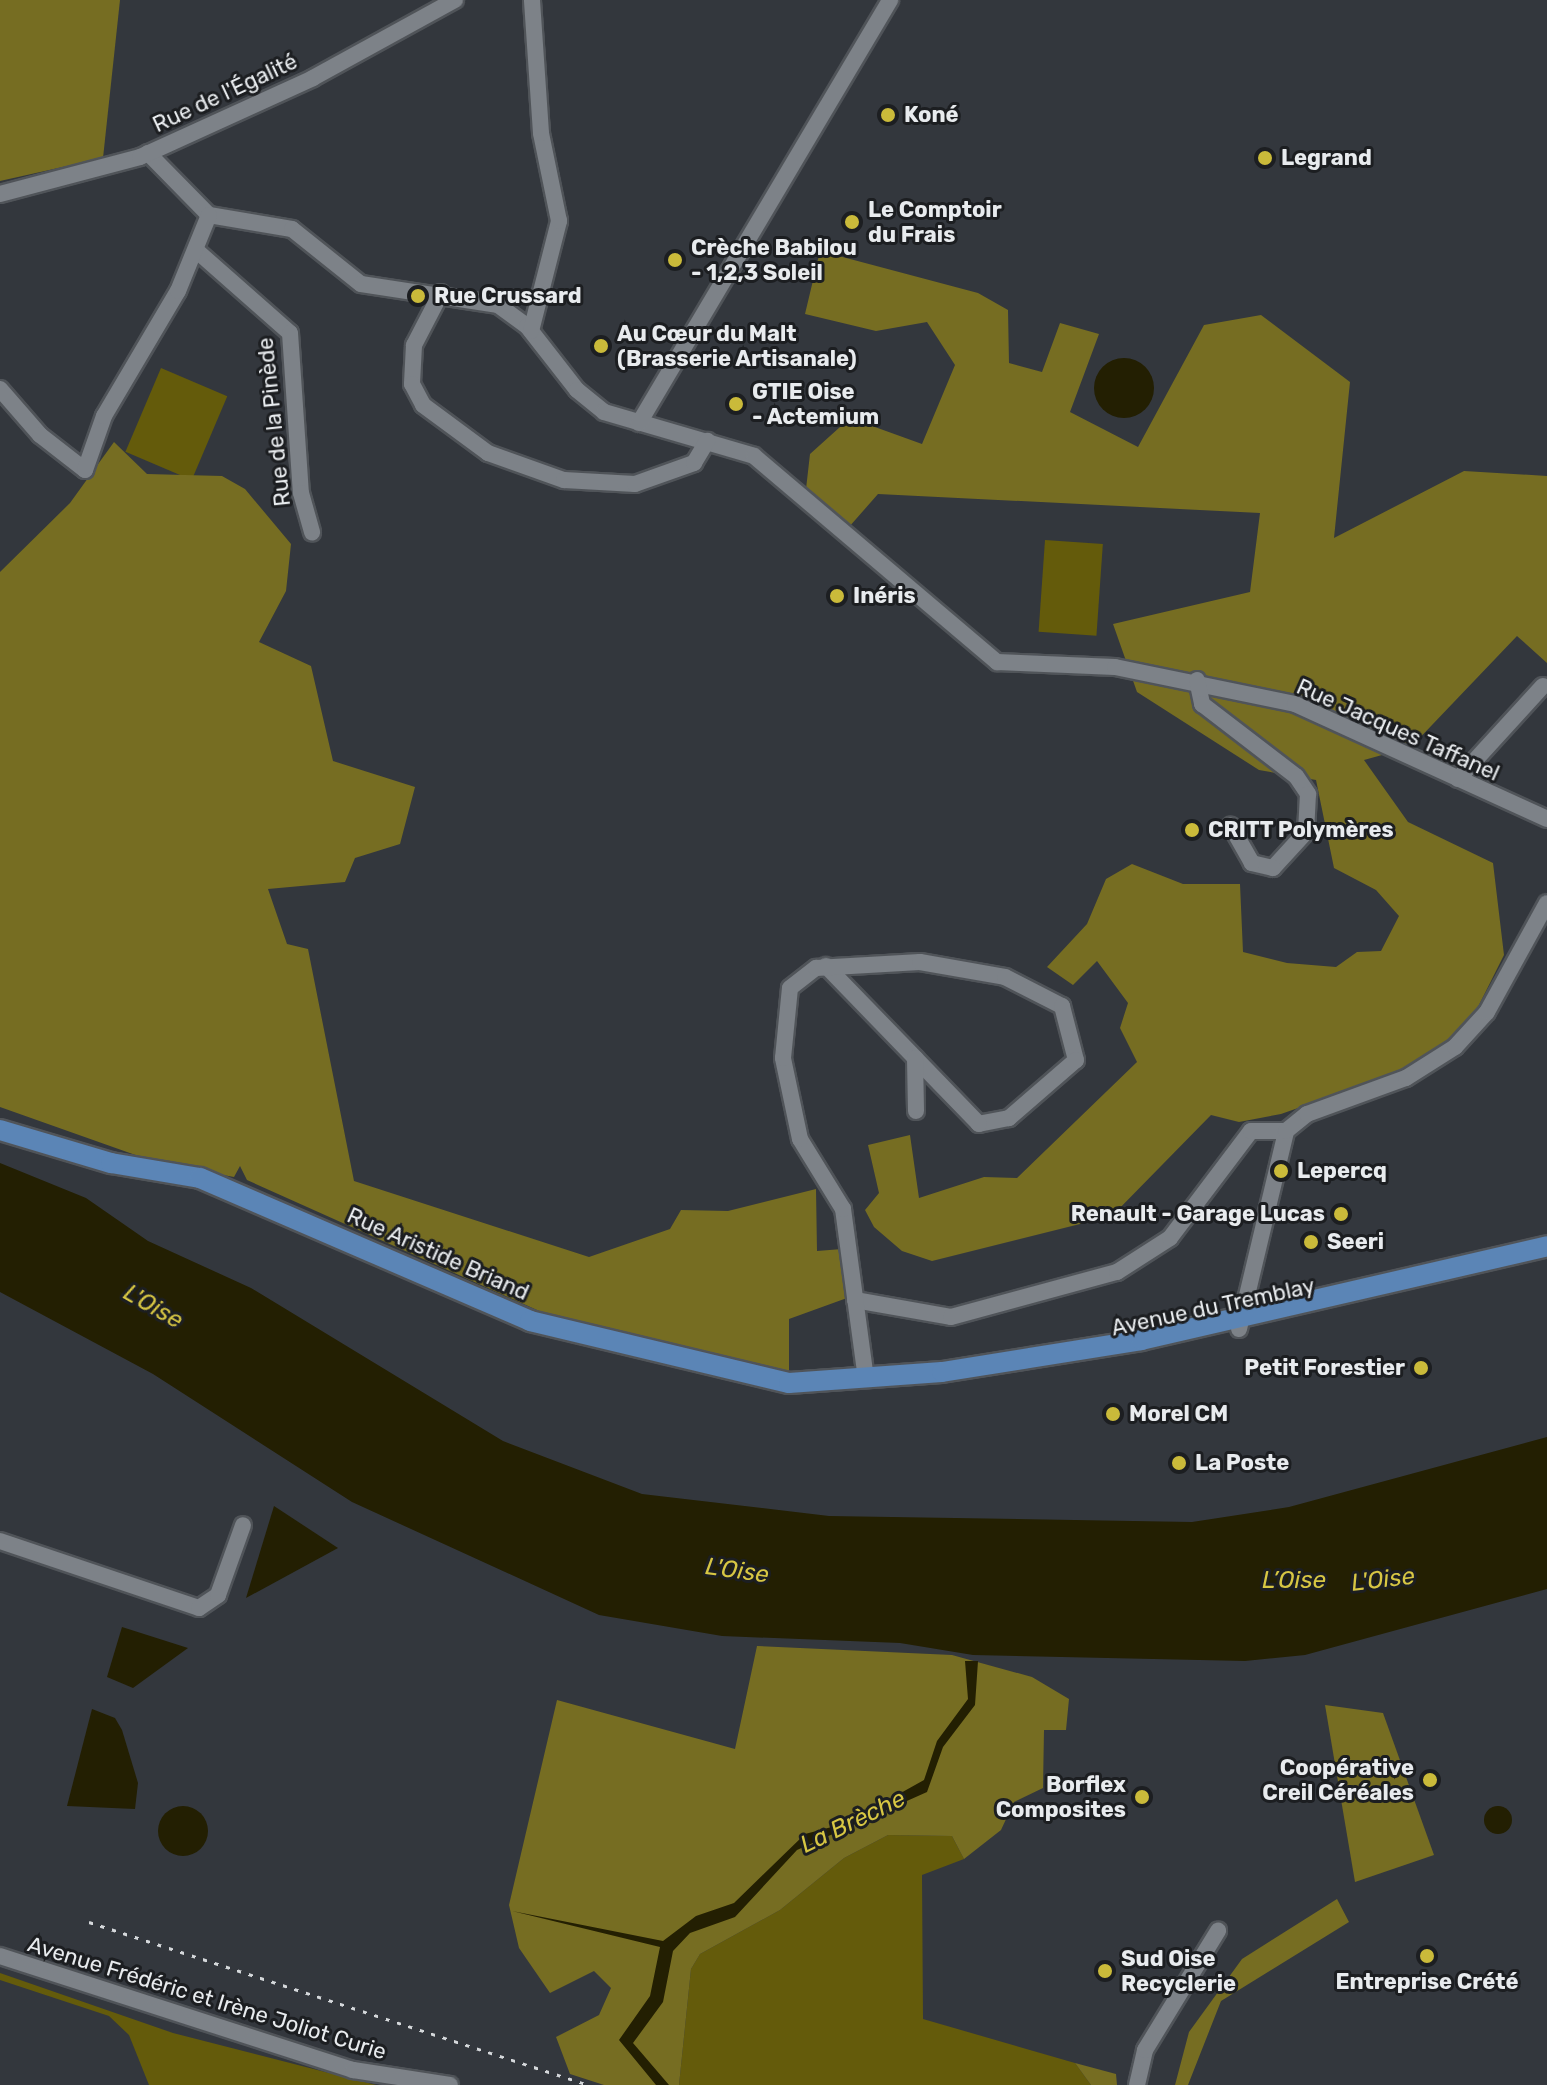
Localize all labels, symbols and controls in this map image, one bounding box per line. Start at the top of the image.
street label: Rue de l'Égalité [149,48,301,138]
place label: Koné [904,102,959,128]
marker: Koné [879,106,897,124]
place label: Legrand [1281,145,1372,171]
marker: Legrand [1256,149,1274,167]
place label: Le Comptoir du Frais [868,196,1002,248]
marker: Le Comptoir du Frais [843,213,861,231]
place label: Crèche Babilou - 1,2,3 Soleil [691,234,857,286]
marker: Crèche Babilou - 1,2,3 Soleil [666,251,684,269]
place label: Rue Crussard [434,283,582,309]
marker: Rue Crussard [409,287,427,305]
place label: Au Cœur du Malt (Brasserie Artisanale) [617,320,857,372]
street label: Rue de la Pinède [252,336,296,508]
marker: Au Cœur du Malt (Brasserie Artisanale) [592,337,610,355]
place label: GTIE Oise - Actemium [752,378,880,430]
marker: GTIE Oise - Actemium [727,395,745,413]
place label: Inéris [853,583,916,609]
marker: Inéris [828,587,846,605]
street label: Rue Jacques Taffanel [1292,673,1504,787]
place label: CRITT Polymères [1208,817,1394,843]
marker: CRITT Polymères [1183,821,1201,839]
place label: Lepercq [1297,1158,1387,1184]
marker: Lepercq [1272,1162,1290,1180]
place label: Renault - Garage Lucas [1071,1201,1325,1227]
street label: Rue Aristide Briand [343,1202,533,1306]
marker: Renault - Garage Lucas [1332,1205,1350,1223]
place label: Seeri [1327,1229,1384,1255]
marker: Seeri [1302,1233,1320,1251]
street label: Avenue du Tremblay [1109,1273,1317,1341]
water label: L'Oise [118,1279,188,1335]
place label: Petit Forestier [1244,1355,1405,1381]
marker: Petit Forestier [1412,1359,1430,1377]
place label: Morel CM [1129,1401,1228,1427]
marker: Morel CM [1104,1405,1122,1423]
place label: La Poste [1195,1450,1289,1476]
marker: La Poste [1170,1454,1188,1472]
water label: L'Oise [703,1552,771,1590]
water label: L'Oise [1350,1562,1416,1598]
water label: L’Oise [1262,1567,1326,1595]
place label: Coopérative Creil Céréales [1262,1754,1414,1806]
place label: Borflex Composites [996,1771,1126,1822]
marker: Coopérative Creil Céréales [1421,1771,1439,1789]
water label: La Brèche [796,1784,910,1860]
marker: Borflex Composites [1133,1788,1151,1806]
street label: Avenue Frédéric et Irène Joliot Curie [25,1931,389,2065]
place label: Sud Oise Recyclerie [1121,1945,1236,1996]
marker: Entreprise Crété [1418,1947,1436,1965]
marker: Sud Oise Recyclerie [1096,1962,1114,1980]
place label: Entreprise Crété [1335,1969,1519,1995]

